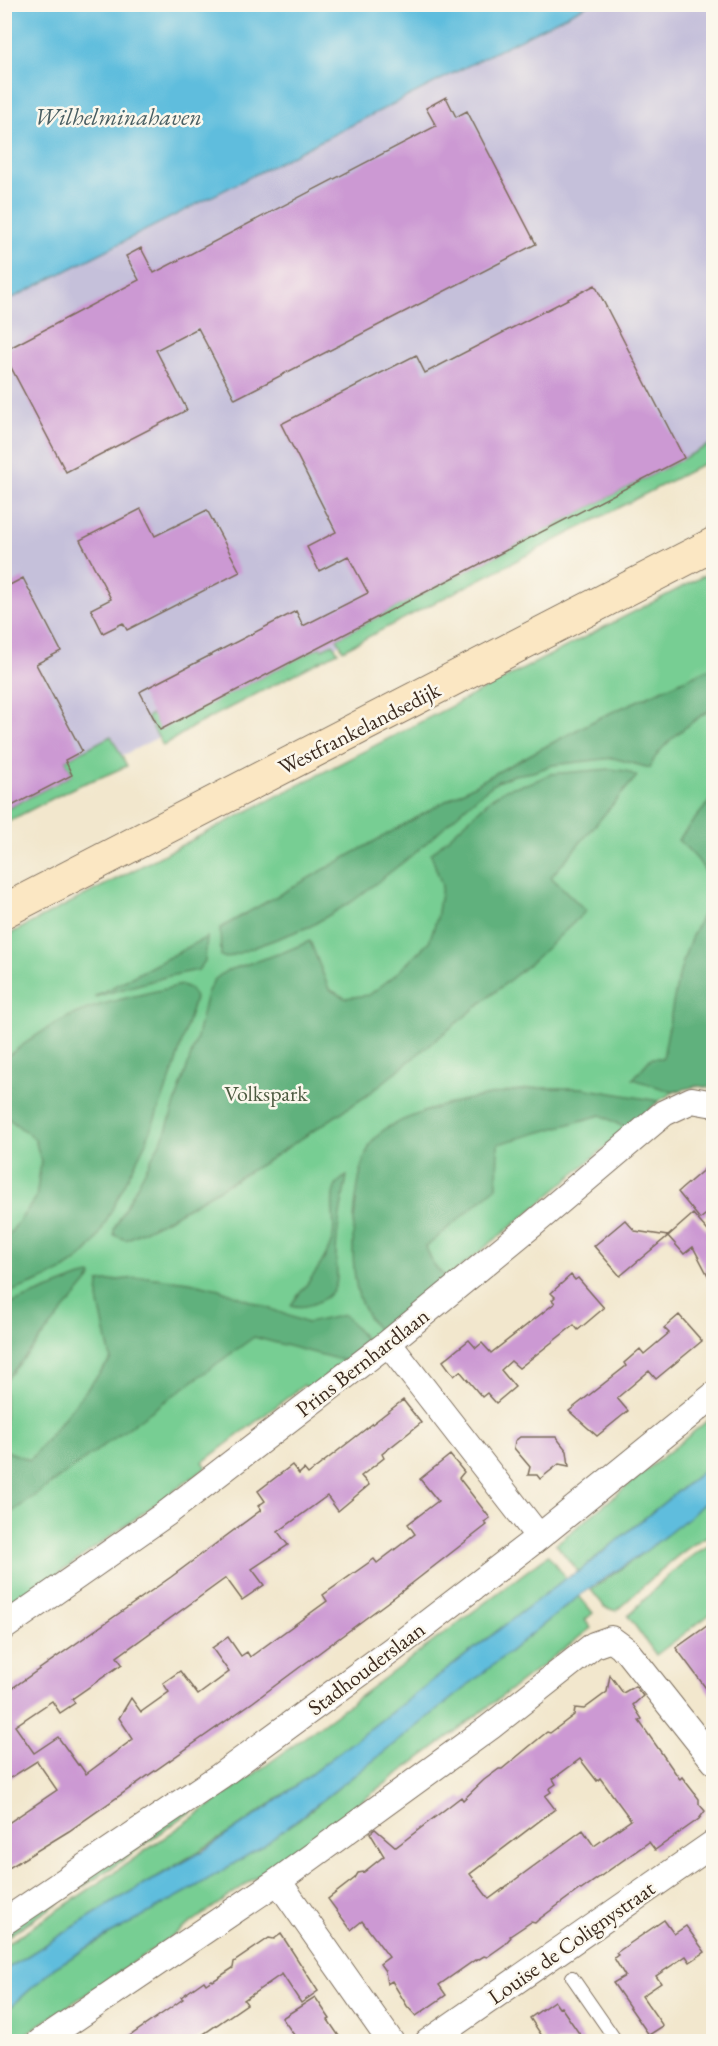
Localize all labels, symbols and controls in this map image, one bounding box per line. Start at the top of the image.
water label: Wilhelminahaven [34,101,202,132]
street label: Westfrankelandsedijk [273,675,446,782]
park label: Volkspark [224,1079,308,1108]
street label: Prins Bernhardlaan [290,1301,435,1424]
street label: Stadhouderslaan [302,1615,431,1722]
street label: Louise de Colignystraat [482,1874,661,2011]

